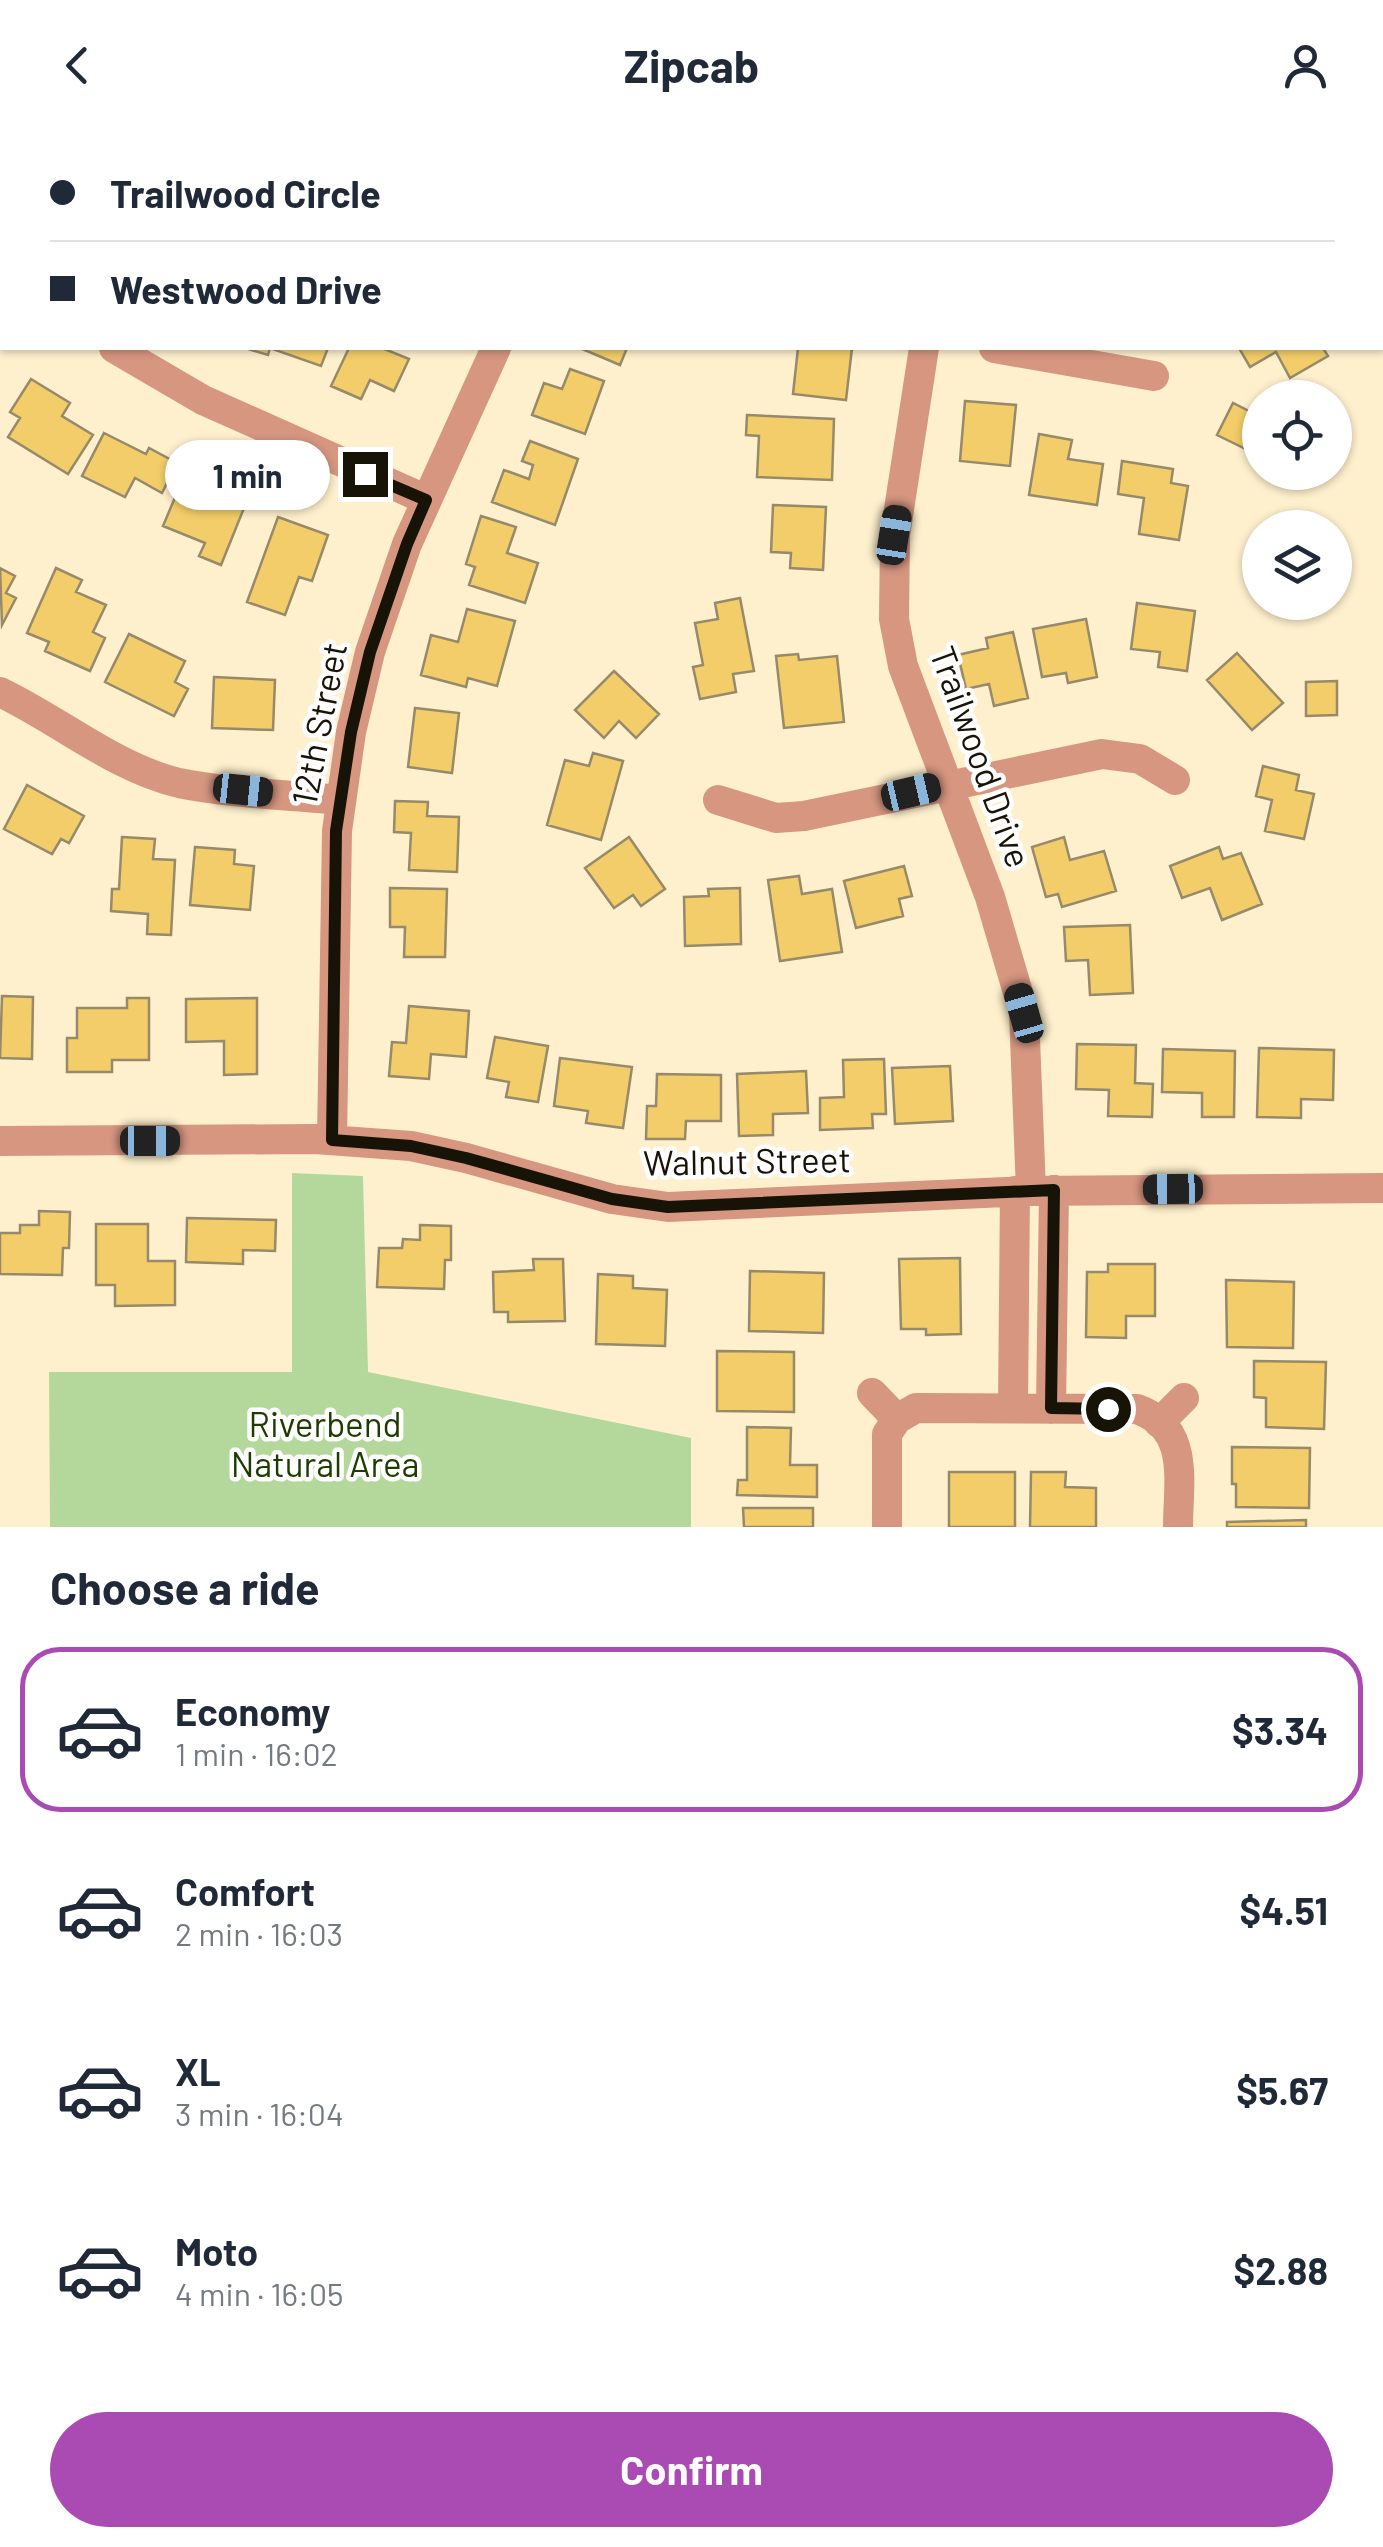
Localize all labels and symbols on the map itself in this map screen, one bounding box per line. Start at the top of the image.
callout: 1 min [165,439,330,509]
route end [343,452,388,497]
car [874,503,914,567]
street label: 12th Street [282,639,354,809]
street label: Trailwood Drive [922,640,1041,873]
car [878,771,944,813]
car [212,772,274,808]
car [1001,980,1047,1046]
car [120,1126,180,1156]
street label: Walnut Street [643,1137,851,1183]
car [1143,1173,1203,1205]
route start [1086,1387,1131,1432]
park label: Riverbend Natural Area [231,1402,419,1484]

